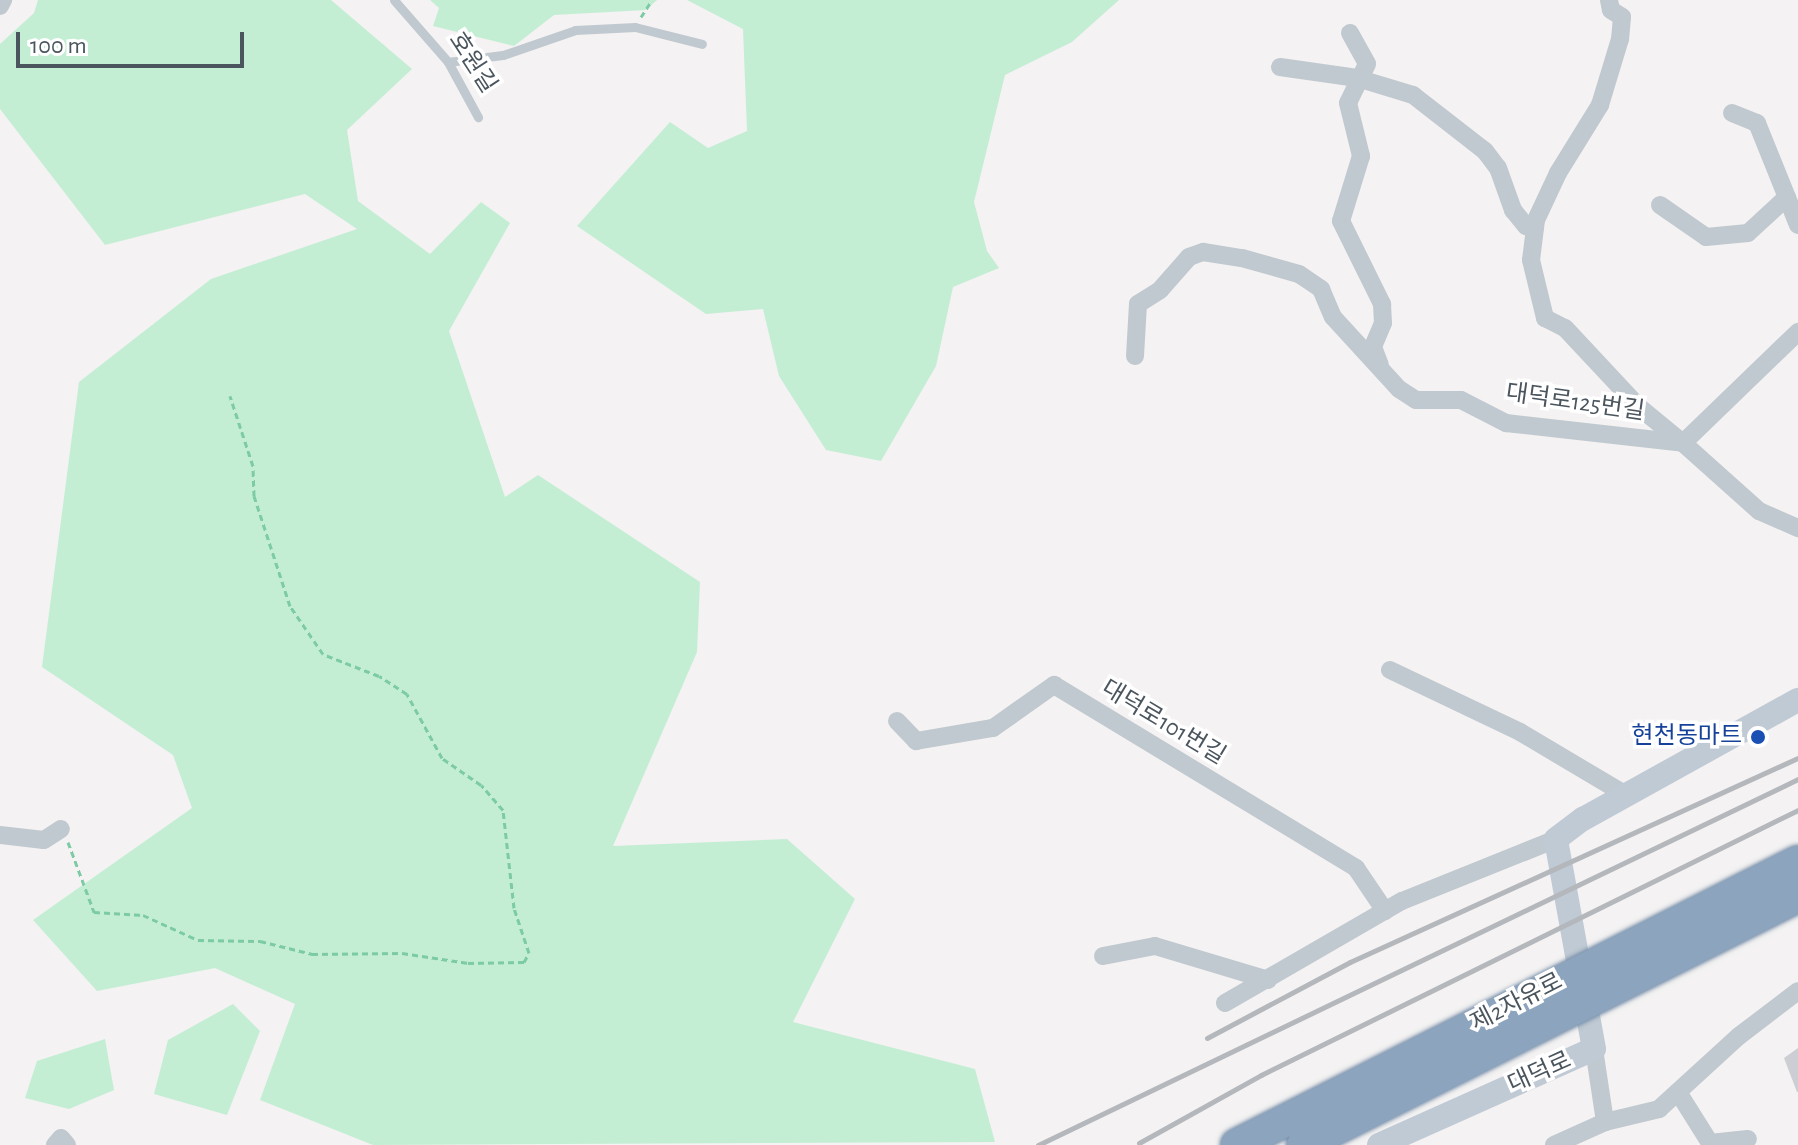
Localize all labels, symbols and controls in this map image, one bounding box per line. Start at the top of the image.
scale bar [20,16,248,66]
street label: 호원길 [442,27,502,99]
text: 100 m [30,34,87,58]
street label: 대덕로125번길 [1504,379,1646,427]
street label: 대덕로101번길 [1096,675,1230,771]
place label: 현천동마트 [1632,723,1742,751]
marker: 현천동마트 [1749,728,1767,746]
street label: 제2자유로 [1466,968,1568,1038]
street label: 대덕로 [1504,1046,1576,1100]

